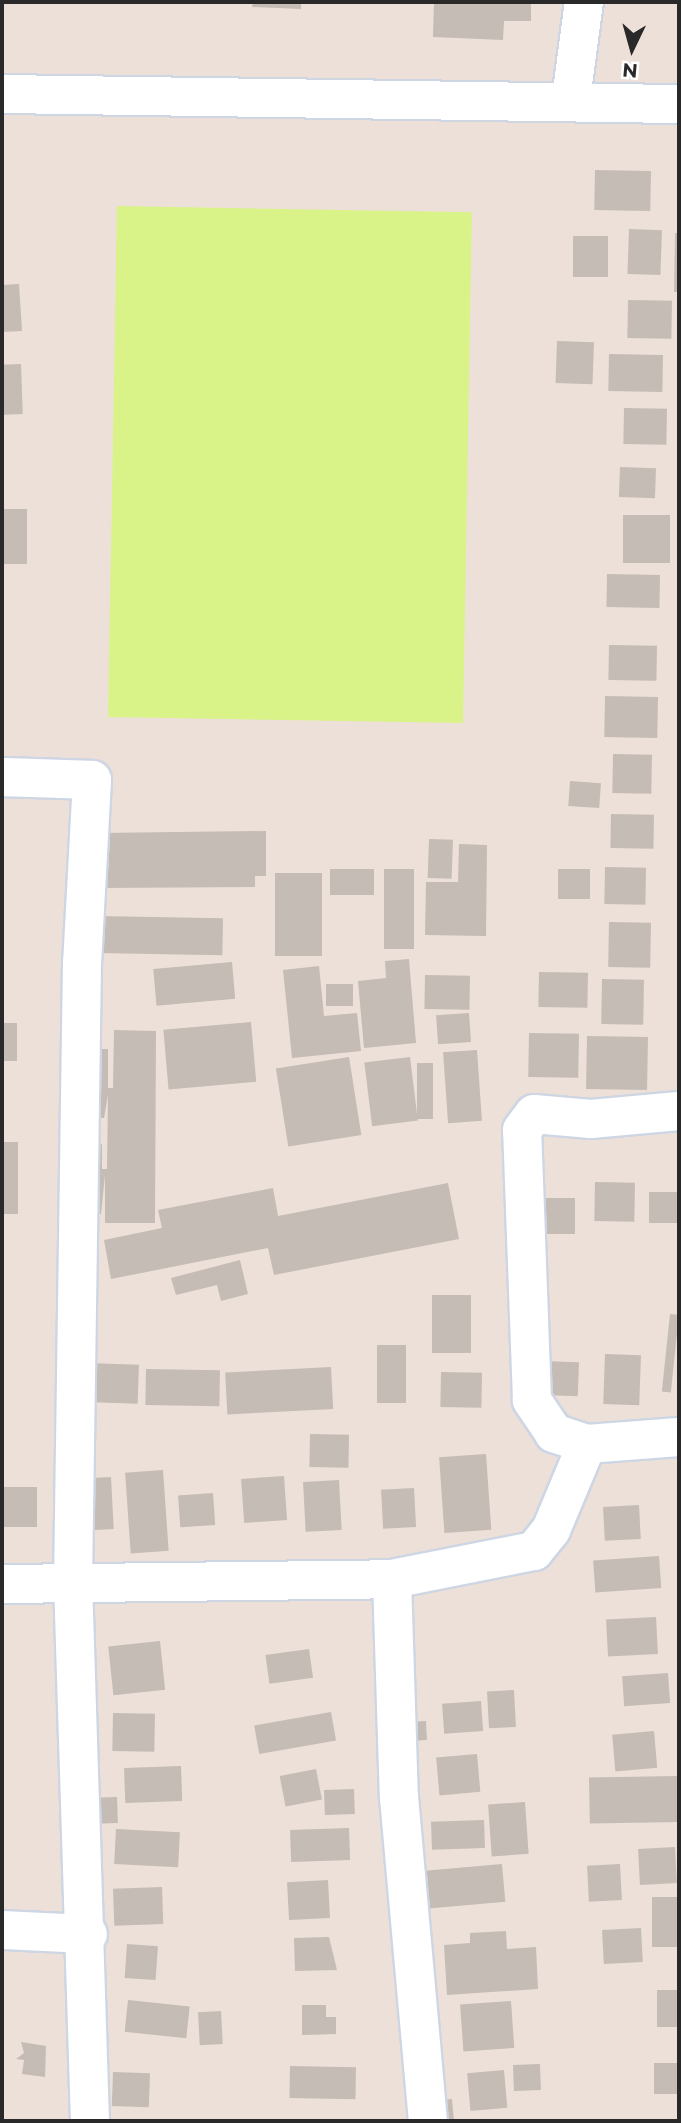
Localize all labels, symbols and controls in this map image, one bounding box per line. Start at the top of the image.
north arrow [597,14,667,84]
text: N [621,58,639,83]

